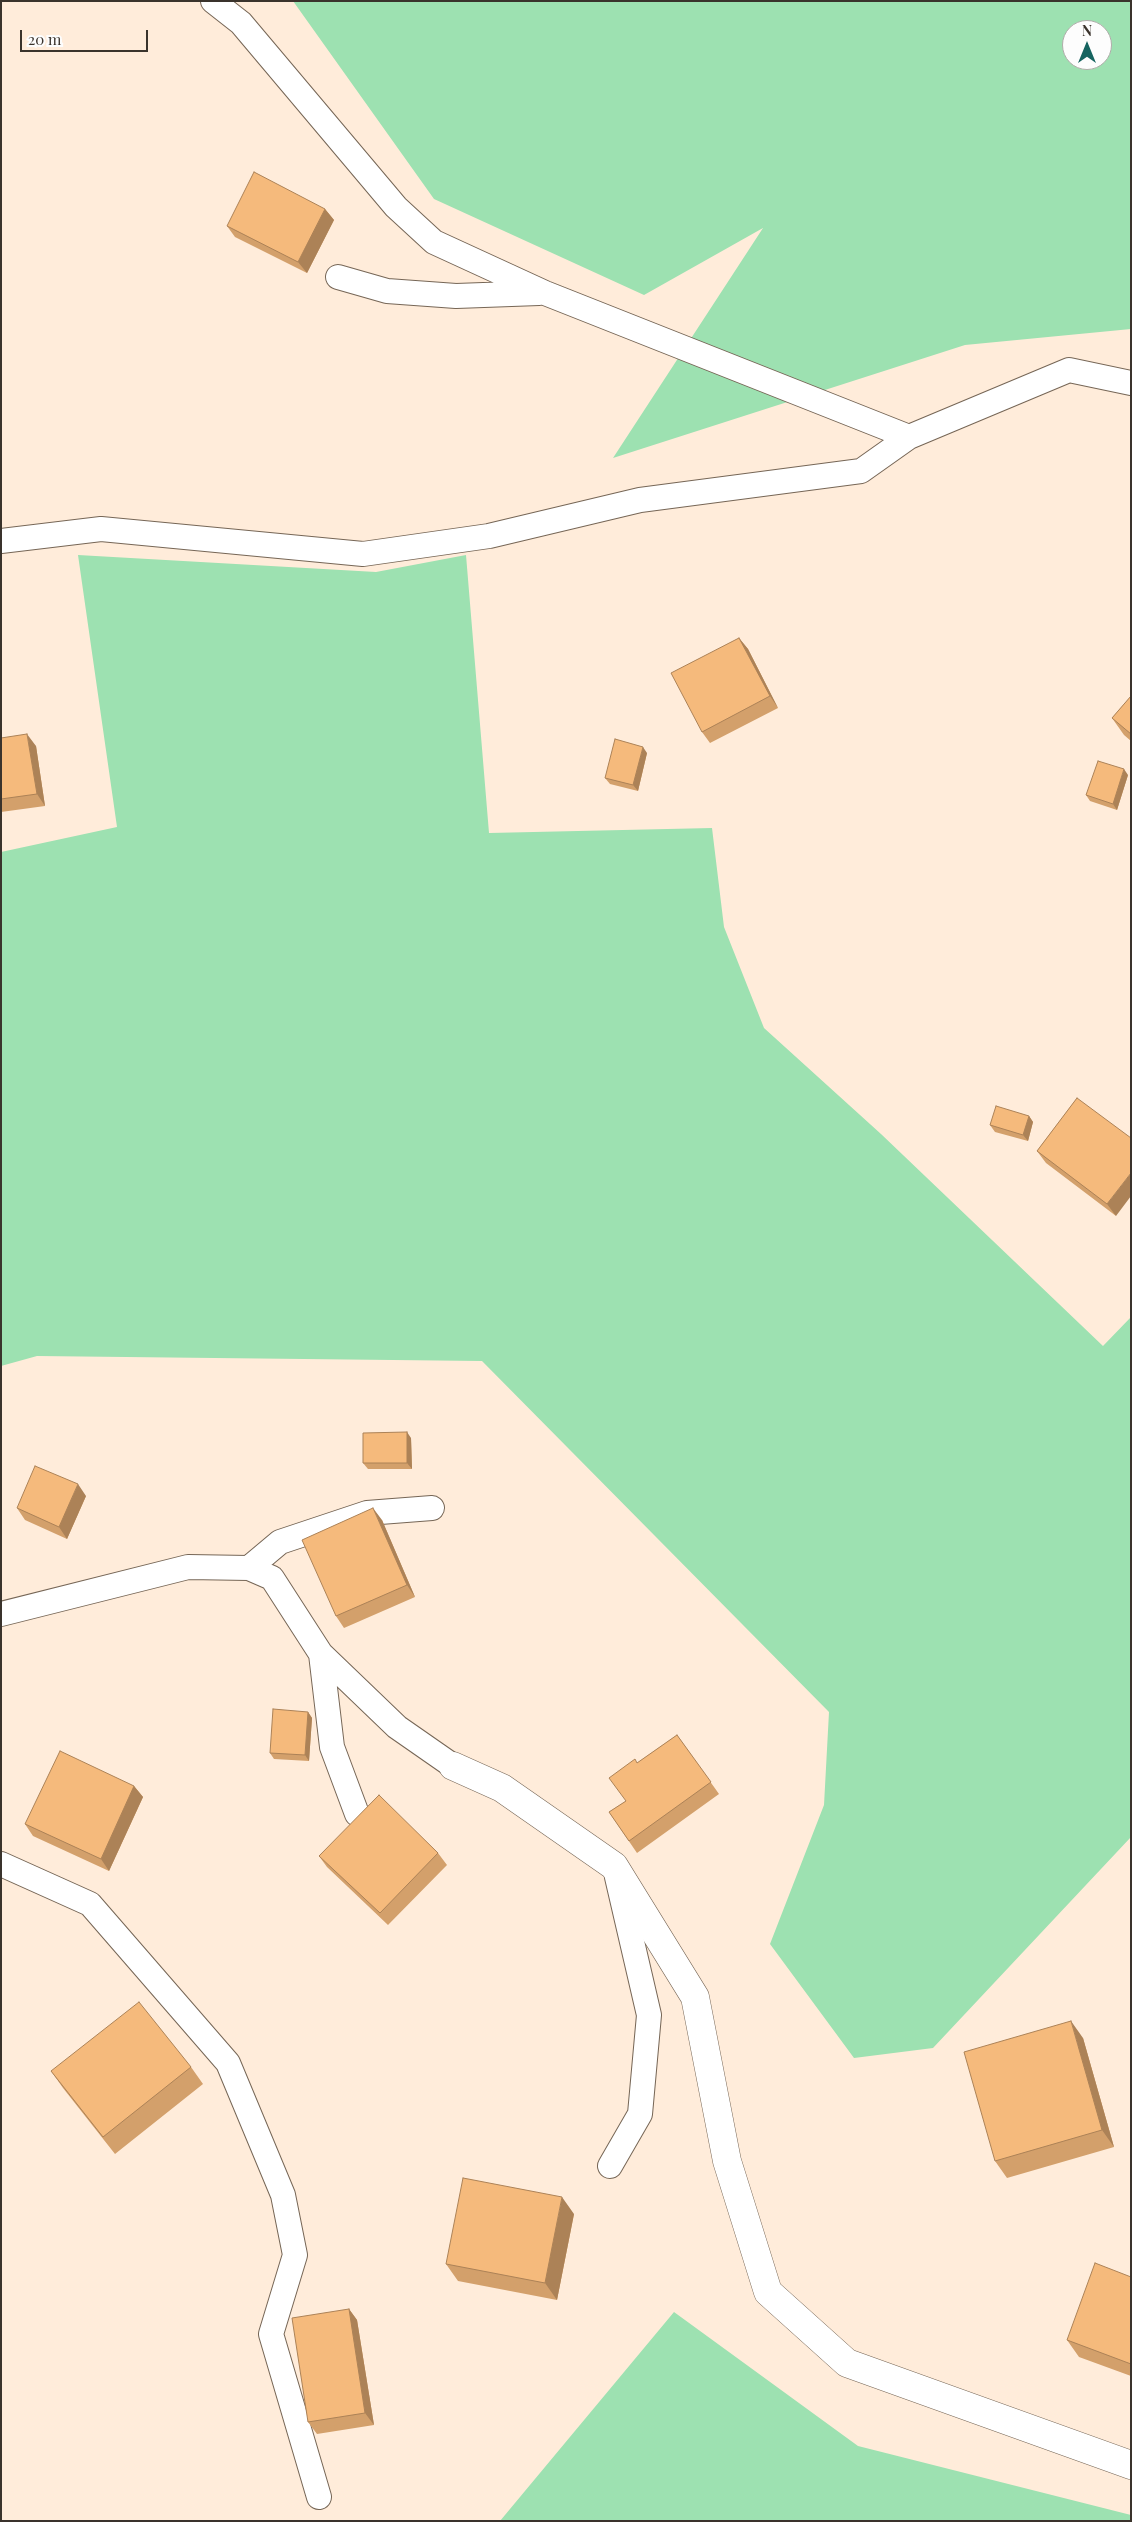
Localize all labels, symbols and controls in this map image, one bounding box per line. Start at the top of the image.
scale bar [22,20,150,52]
north arrow [1062,20,1112,70]
text: N [1082,21,1092,40]
text: 20 m [28,29,61,49]

